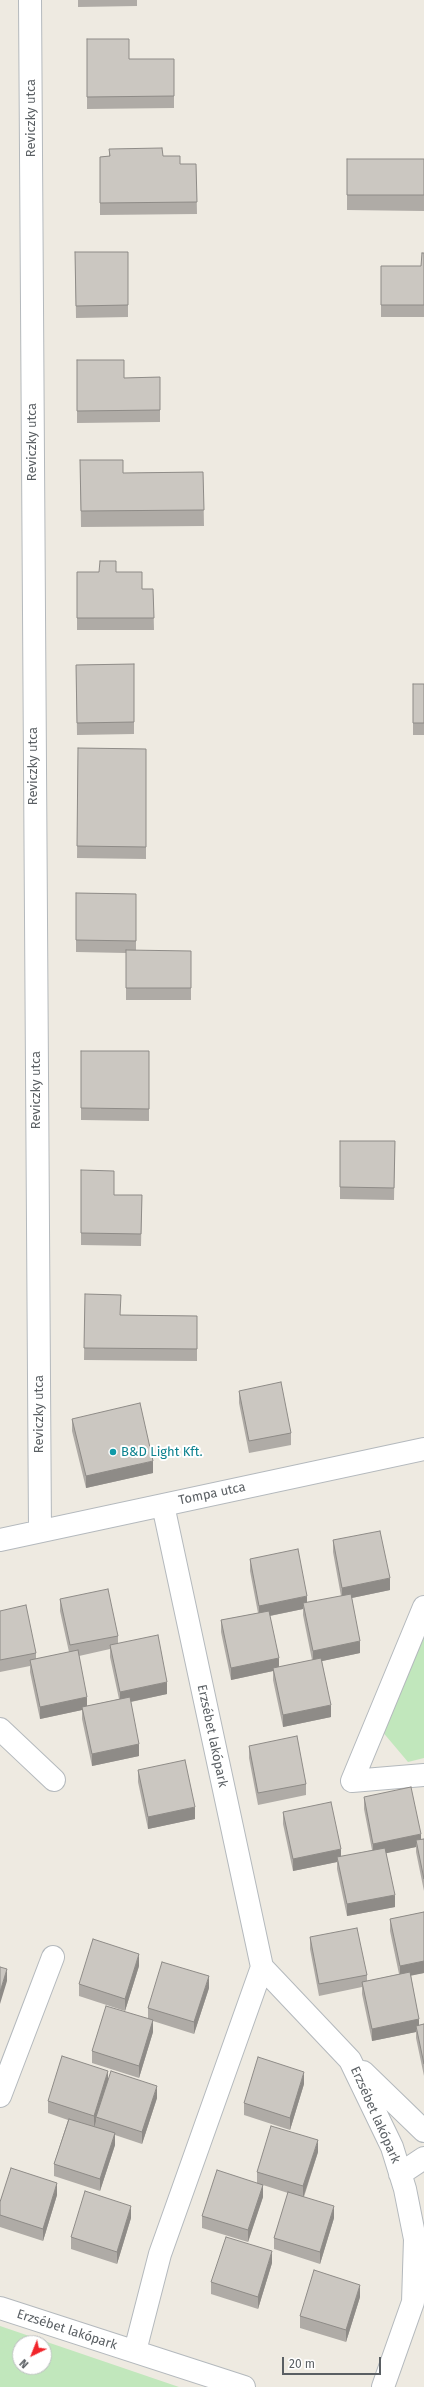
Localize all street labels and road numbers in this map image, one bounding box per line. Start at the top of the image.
street label: Reviczky utca [23,79,39,157]
street label: Reviczky utca [24,403,40,481]
street label: Reviczky utca [25,727,41,805]
street label: Reviczky utca [28,1051,44,1129]
street label: Reviczky utca [31,1375,47,1453]
street label: Tompa utca [177,1479,247,1509]
street label: Erzsébet lakópark [193,1683,231,1789]
street label: Erzsébet lakópark [347,2064,403,2166]
street label: Erzsébet lakópark [15,2306,119,2354]

